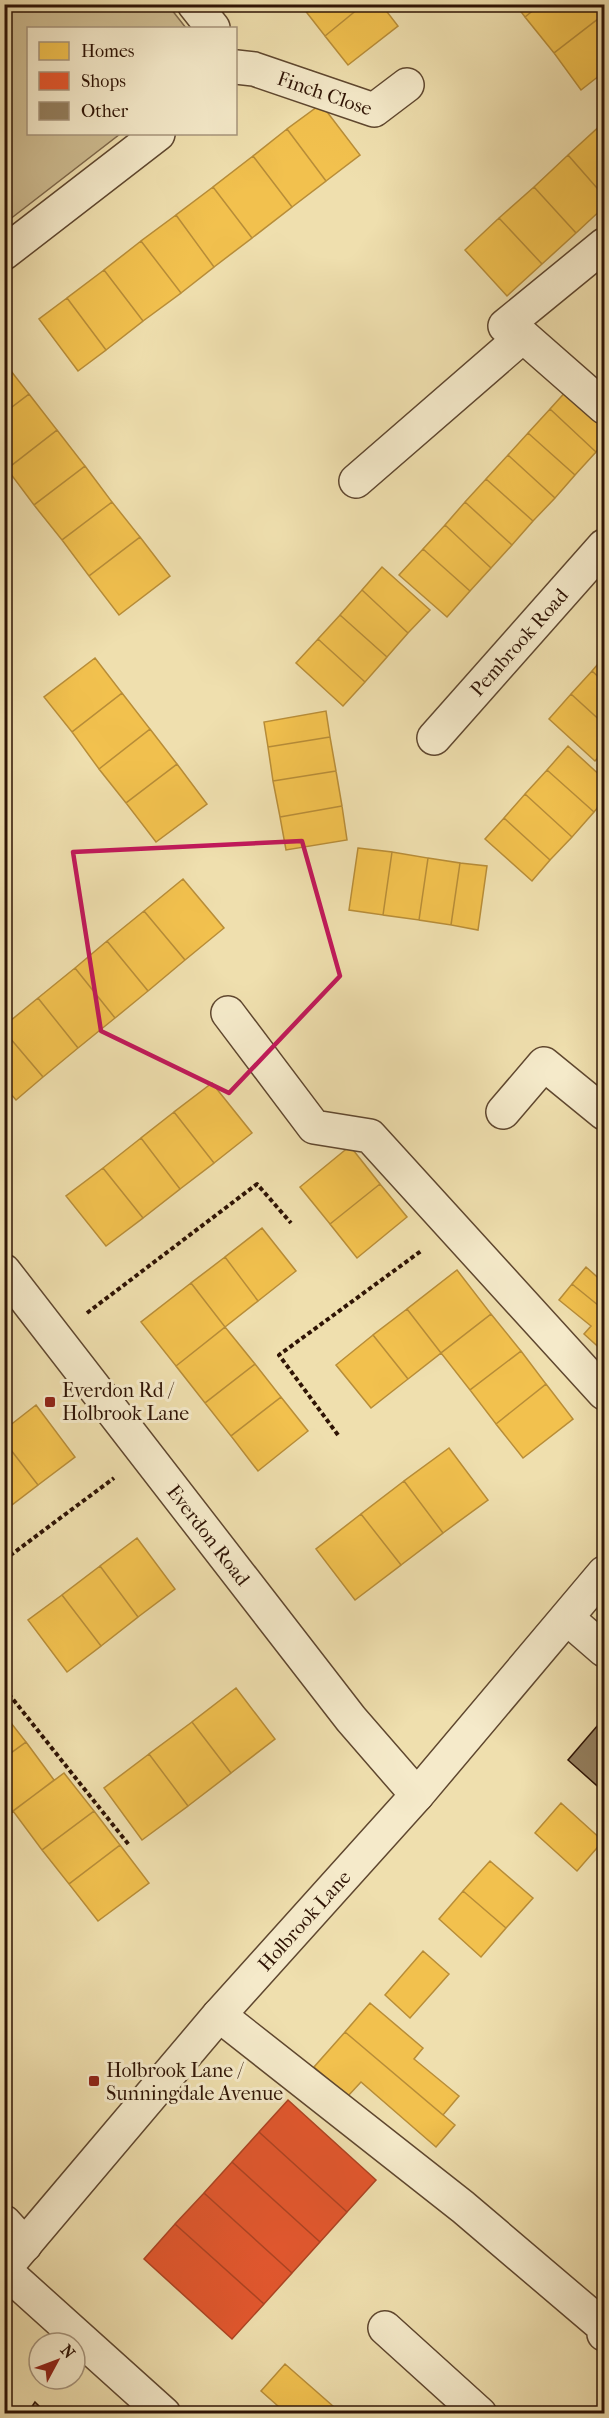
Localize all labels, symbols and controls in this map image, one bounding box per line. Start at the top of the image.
legend [27,27,237,135]
text: Homes [81,41,135,62]
street label: Finch Close [274,67,375,121]
text: Shops [81,71,126,92]
text: Other [81,101,129,122]
street label: Pembrook Road [465,583,574,701]
place label: Everdon Rd / Holbrook Lane [62,1379,189,1425]
marker: Everdon Rd / Holbrook Lane [43,1395,57,1409]
street label: Everdon Road [162,1480,255,1591]
street label: Holbrook Lane [253,1866,356,1976]
place label: Holbrook Lane / Sunningdale Avenue [106,2059,283,2105]
marker: Holbrook Lane / Sunningdale Avenue [87,2074,101,2088]
north arrow [27,2331,87,2391]
text: N [57,2341,80,2363]

